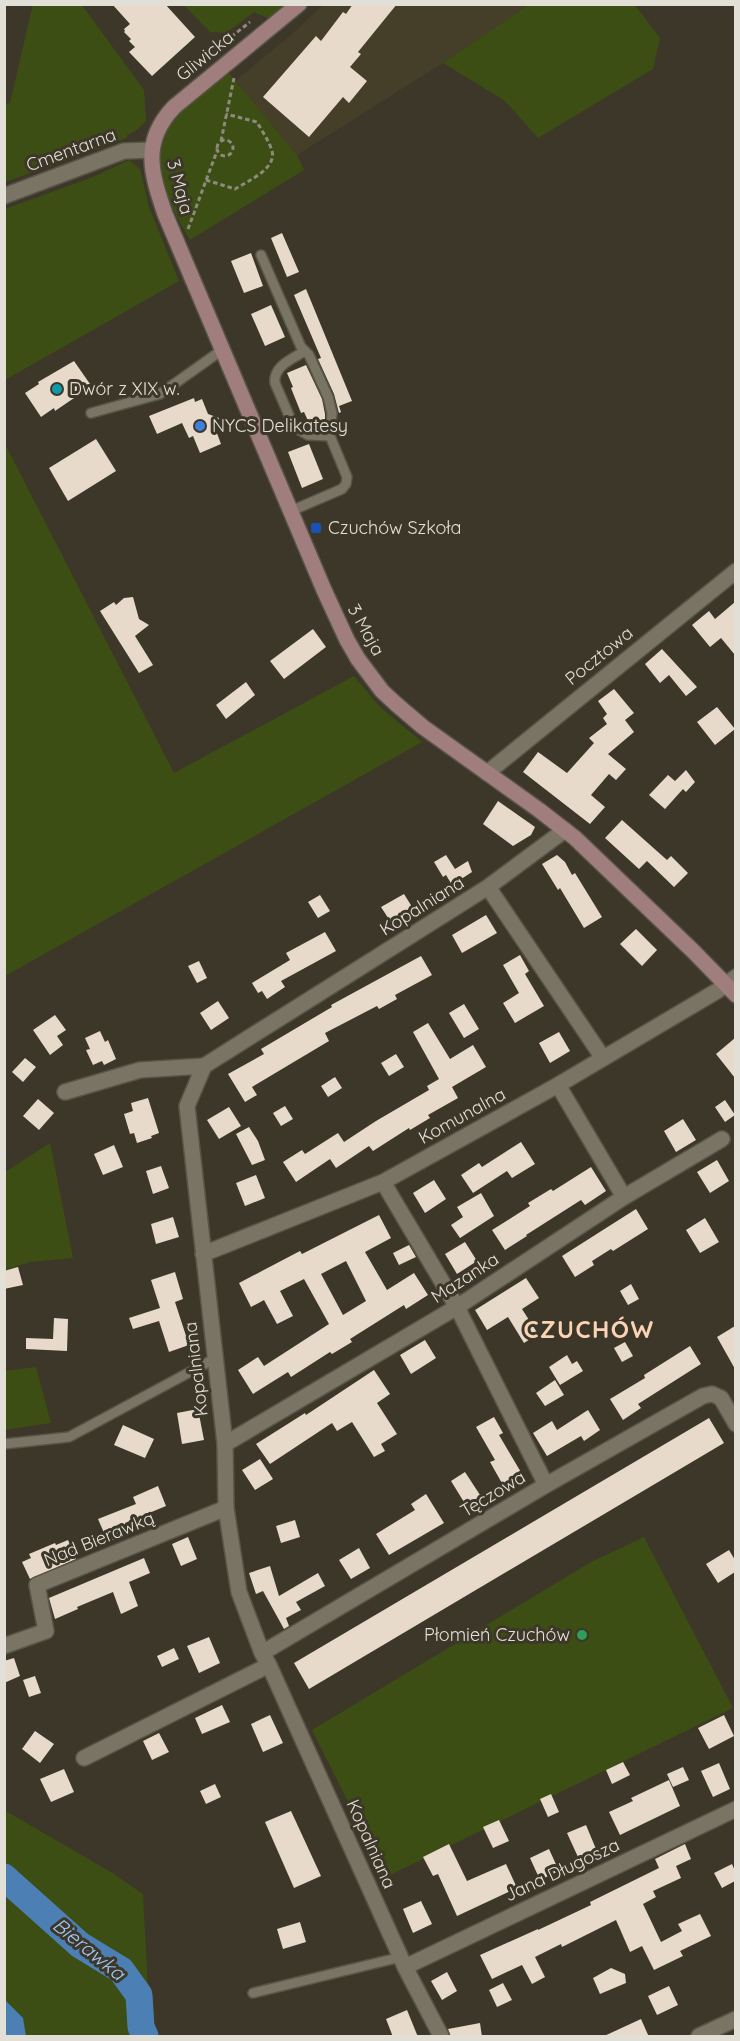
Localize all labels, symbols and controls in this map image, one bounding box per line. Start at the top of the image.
street label: Gliwicka [171,25,238,86]
street label: Cmentarna [23,123,119,176]
street label: 3 Maja [162,157,199,217]
place label: Dwór z XIX w. [69,377,180,400]
marker: Dwór z XIX w. [50,382,64,396]
place label: NYCS Delikatesy [212,414,348,437]
marker: NYCS Delikatesy [193,419,207,433]
place label: Czuchów Szkoła [328,516,461,539]
marker: Czuchów Szkoła [309,521,323,535]
street label: 3 Maja [343,600,390,660]
street label: Pocztowa [560,621,637,690]
street label: Kopalniana [375,871,468,941]
street label: Komunalna [414,1082,509,1149]
street label: Mazanka [427,1247,503,1308]
district label: CZUCHÓW [523,1314,655,1344]
street label: Kopalniana [178,1320,213,1418]
street label: Tęczowa [456,1465,530,1522]
street label: Nad Bierawką [40,1506,157,1571]
place label: Płomień Czuchów [424,1623,570,1646]
marker: Płomień Czuchów [575,1628,589,1642]
street label: Kopalniana [342,1796,401,1892]
street label: Jana Długosza [501,1833,623,1906]
water label: Bierawka [48,1912,132,1987]

